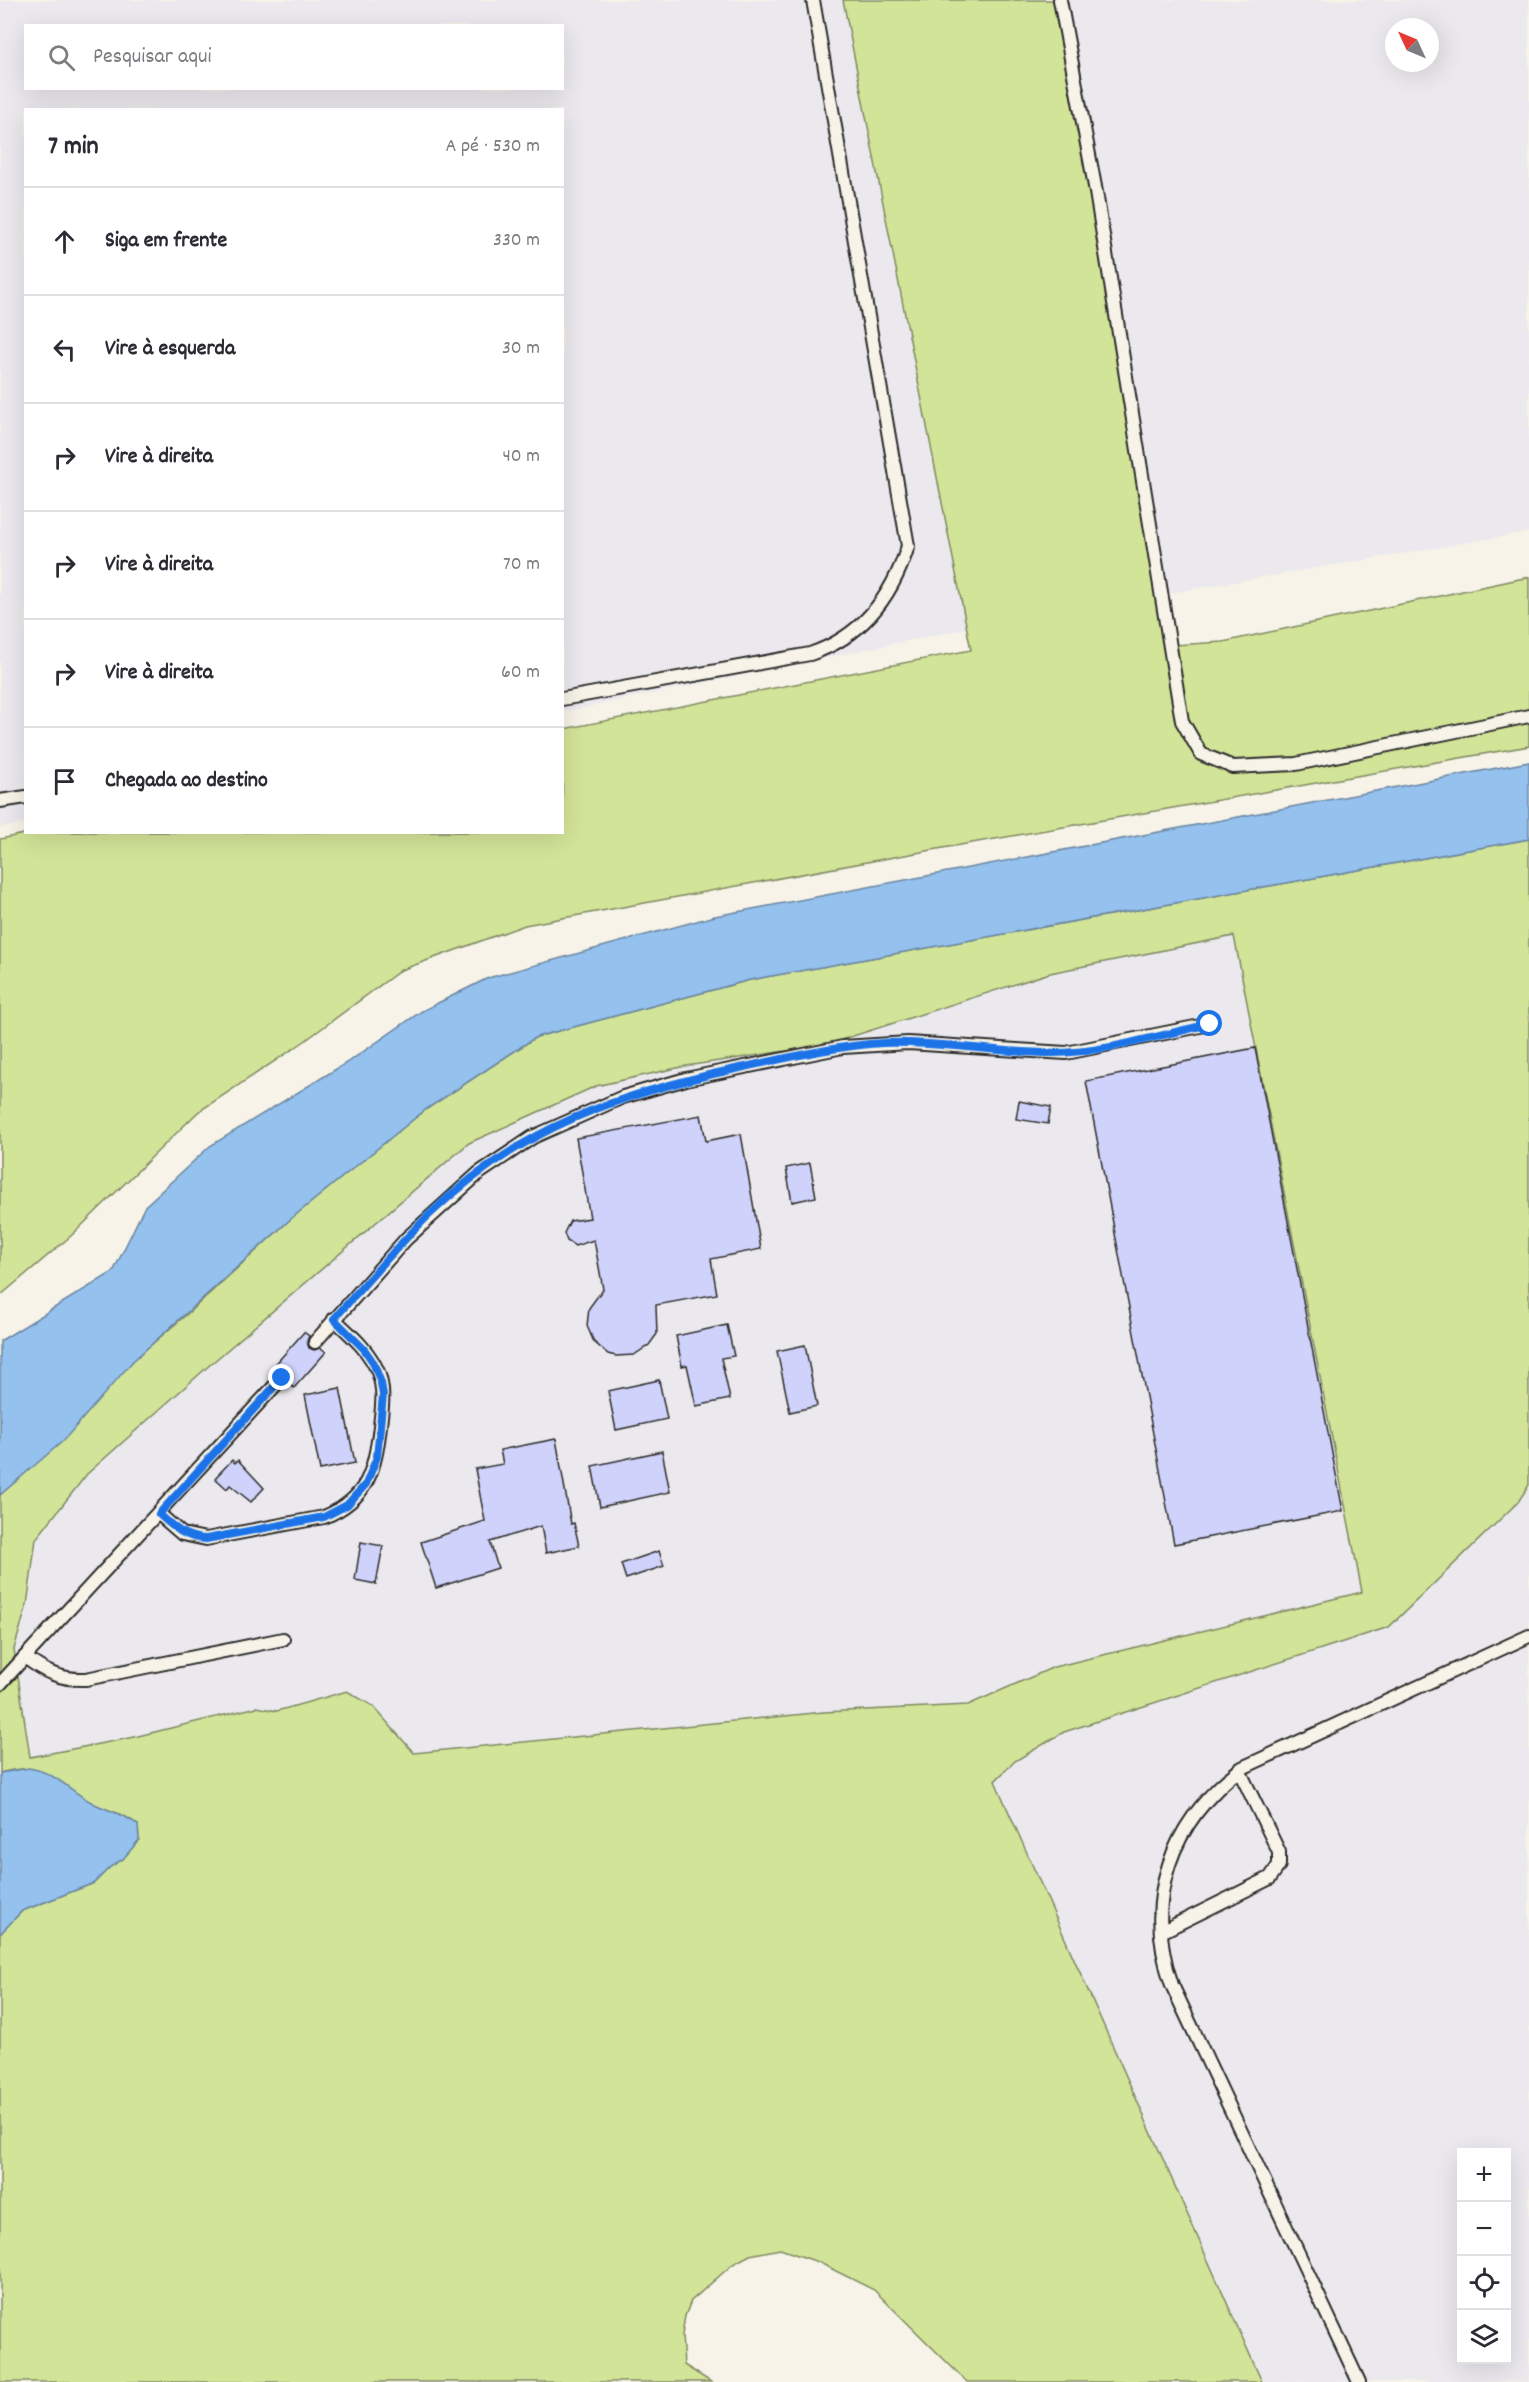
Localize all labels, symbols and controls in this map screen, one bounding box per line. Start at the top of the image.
north arrow [1385,18,1439,72]
search box [24,24,564,90]
icon: search [45,41,78,74]
text: Pesquisar aqui [93,42,212,73]
text: 7 min [48,129,99,166]
text: A pé · 530 m [446,133,540,161]
icon: ahead [48,225,81,258]
text: Siga em frente [105,226,227,257]
text: 330 m [493,227,540,255]
icon: left [48,333,81,366]
text: Vire à esquerda [105,334,235,365]
text: 30 m [502,335,540,363]
icon: right [48,441,81,474]
text: Vire à direita [105,442,213,473]
text: 40 m [502,443,540,471]
icon: right [48,549,81,582]
text: Vire à direita [105,550,213,581]
text: 70 m [503,551,540,579]
icon: right [48,657,81,690]
text: Vire à direita [105,658,213,689]
text: 60 m [501,659,540,687]
icon: arrive [48,765,81,798]
text: Chegada ao destino [105,766,268,797]
route start [1196,1010,1222,1036]
route end [268,1364,294,1390]
map controls [1457,2148,1511,2364]
button: + [1457,2148,1511,2202]
button: − [1457,2202,1511,2256]
button: locate [1457,2256,1511,2310]
button: layers [1457,2310,1511,2364]

